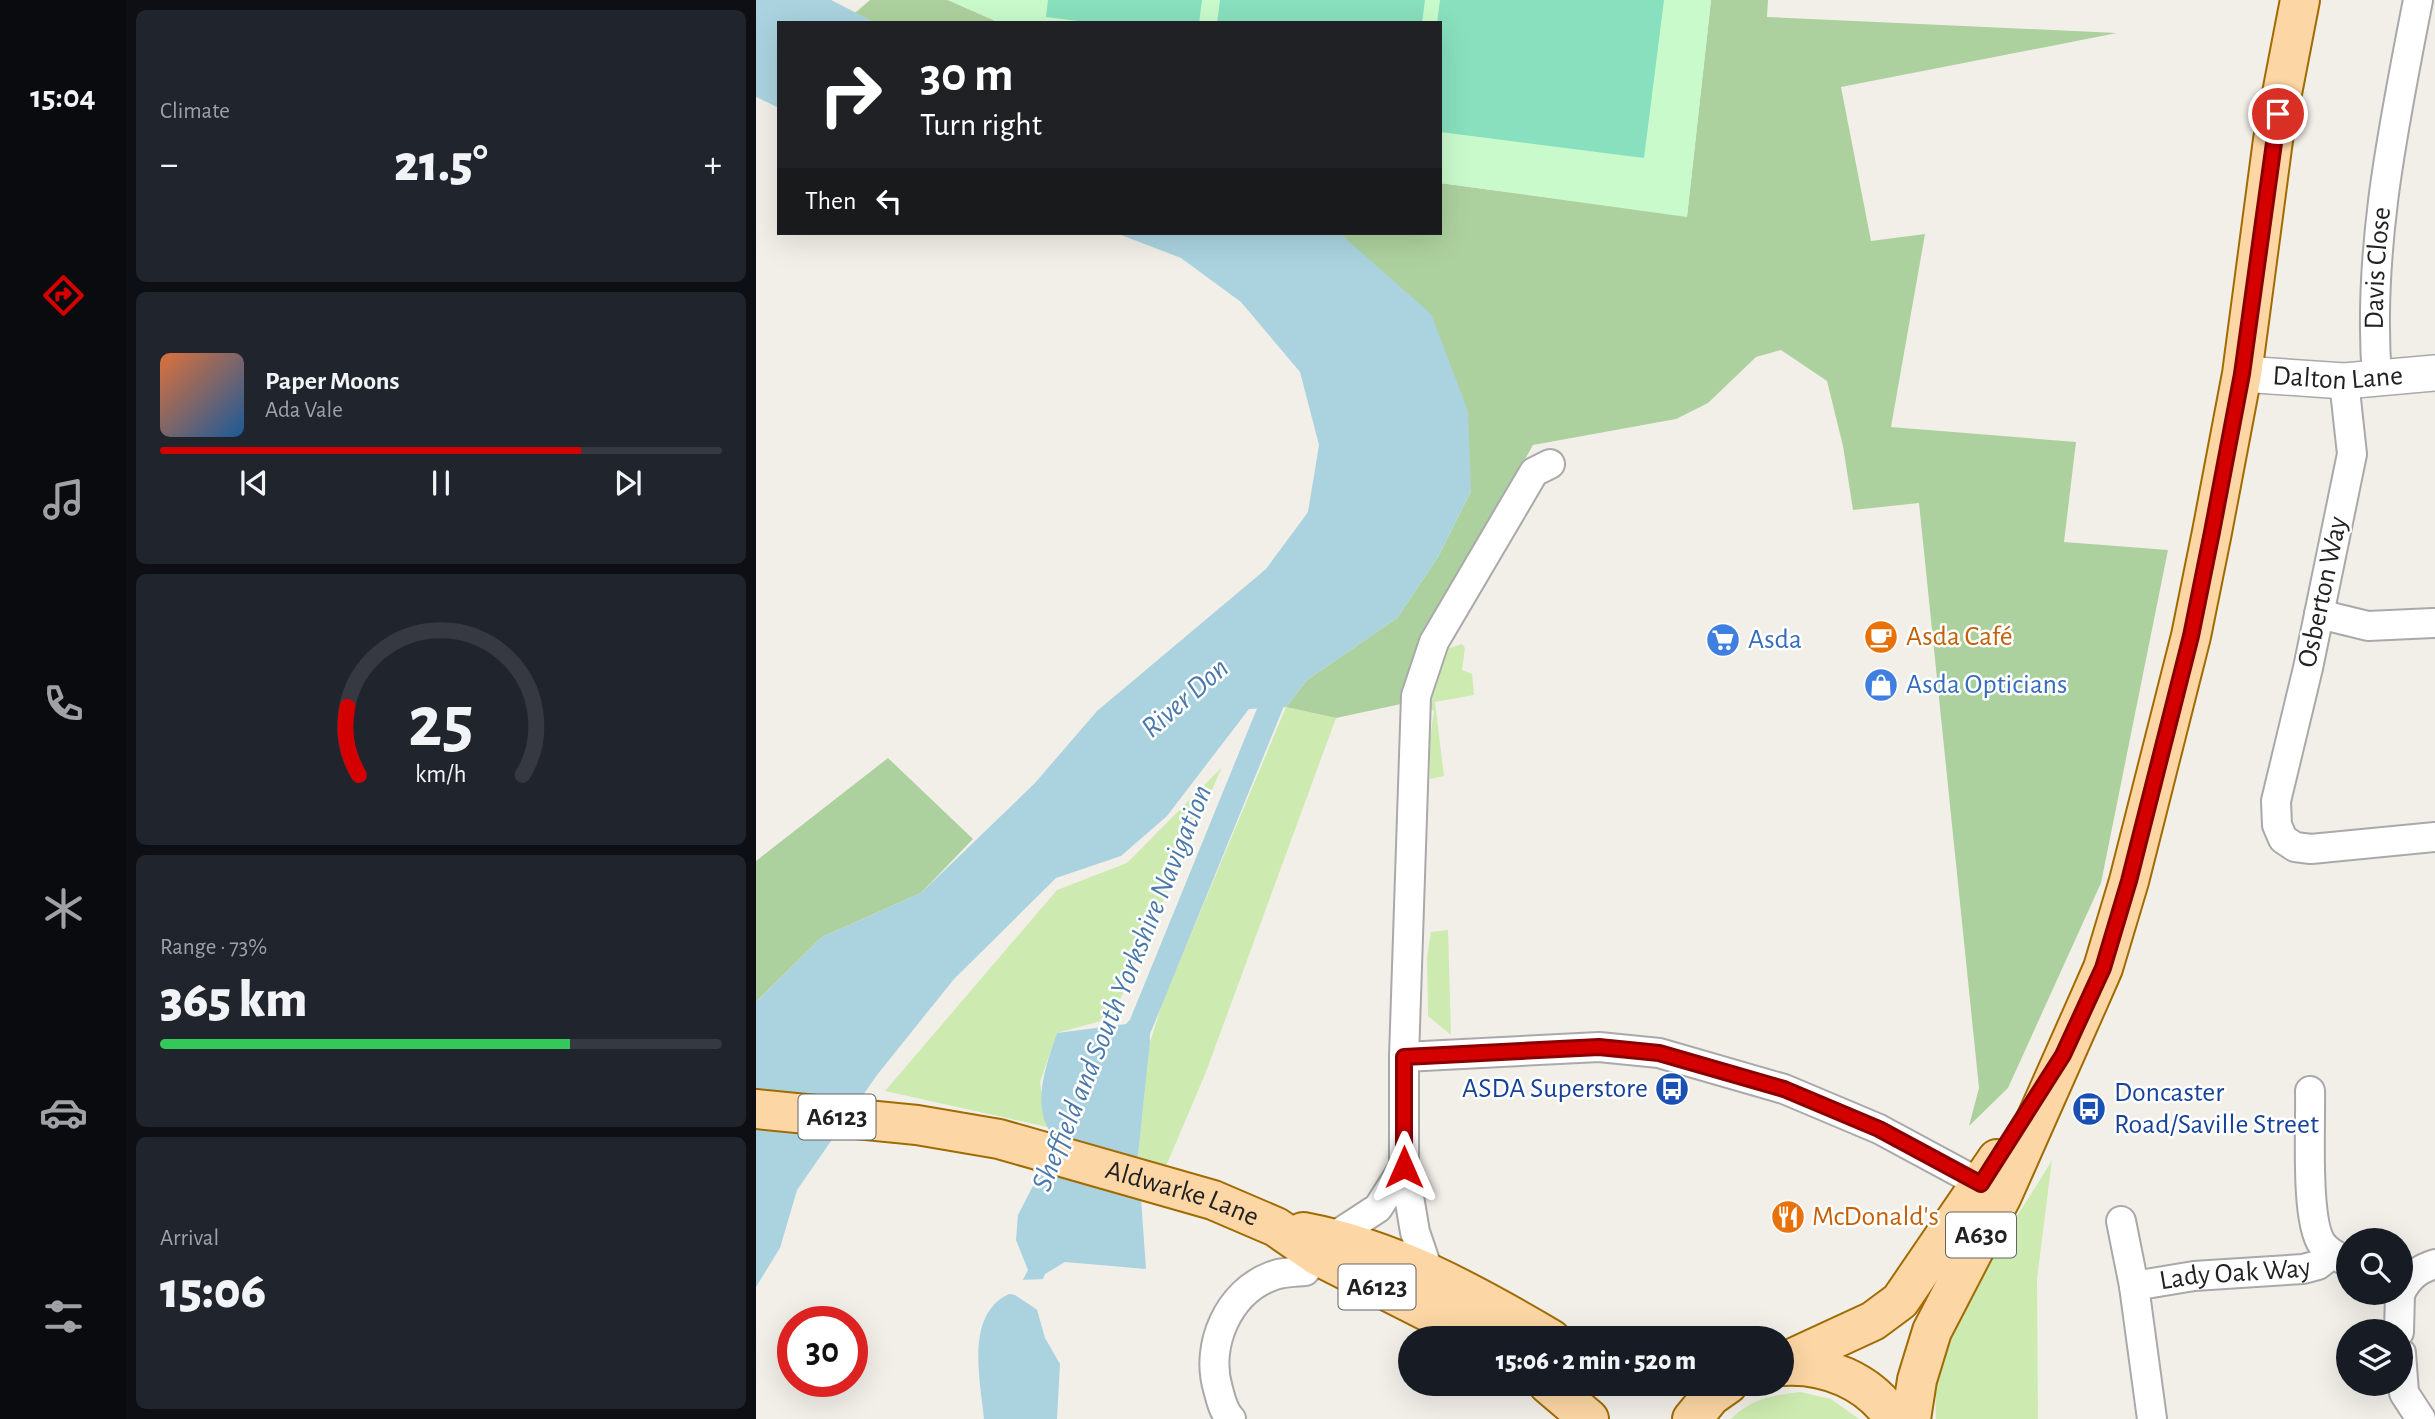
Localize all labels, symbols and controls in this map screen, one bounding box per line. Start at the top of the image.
icon: right [805,49,896,140]
text: 30 m [920,51,1014,100]
text: 15:04 [30,81,96,113]
pin [2248,84,2308,144]
icon: arrive [2259,95,2297,133]
text: Climate [160,100,230,123]
text: Turn right [920,109,1042,141]
text: 21.5° [394,138,488,190]
text: − [160,146,178,184]
text: + [704,146,722,184]
icon: left [870,182,908,220]
text: Then [805,188,856,214]
street label: Davis Close [2361,205,2396,330]
icon: directions [39,271,88,320]
street label: Dalton Lane [2272,362,2404,395]
text: Paper Moons [265,368,400,394]
text: Ada Vale [265,399,343,422]
icon: previous [235,464,273,502]
icon: pause [422,464,460,502]
icon: next [609,464,647,502]
icon: music [39,475,88,524]
street label: Osberton Way [2293,514,2353,670]
cafe icon: Asda Café [1862,618,1900,656]
supermarket icon: Asda [1704,621,1742,659]
place label: Asda Café [1906,623,2013,651]
place label: Asda [1748,626,1802,654]
water label: River Don [1136,652,1234,744]
shop icon: Asda Opticians [1862,666,1900,704]
place label: Asda Opticians [1906,671,2067,699]
icon: phone [39,679,88,728]
text: 25 [408,688,474,761]
text: km/h [415,762,467,787]
water label: Sheffield and South Yorkshire Navigation [1027,781,1217,1195]
icon: climate [39,884,88,933]
text: Range · 73% [160,936,267,959]
text: 365 km [160,974,307,1026]
bus stop icon: ASDA Superstore [1653,1070,1691,1108]
place label: ASDA Superstore [1462,1075,1648,1103]
place label: Doncaster Road/Saville Street [2114,1079,2319,1139]
icon: car [39,1088,88,1137]
bus stop icon: Doncaster Road/Saville Street [2070,1090,2108,1128]
road number: A6123 [798,1094,875,1140]
position arrow [1367,1130,1441,1204]
street label: Aldwarke Lane [1102,1156,1263,1232]
restaurant icon: McDonald's [1769,1198,1807,1236]
place label: McDonald's [1812,1203,1939,1231]
road number: A630 [1946,1212,2016,1258]
text: Arrival [160,1227,219,1250]
map controls [2336,1228,2413,1396]
button: search [2336,1228,2413,1305]
street label: Lady Oak Way [2157,1253,2314,1296]
road number: A6123 [1338,1264,1416,1310]
text: 15:06 [160,1265,266,1317]
icon: filters [39,1292,88,1341]
speed limit sign: 30 [777,1306,868,1397]
button: layers [2336,1319,2413,1396]
text: 15:06 · 2 min · 520 m [1496,1348,1696,1374]

